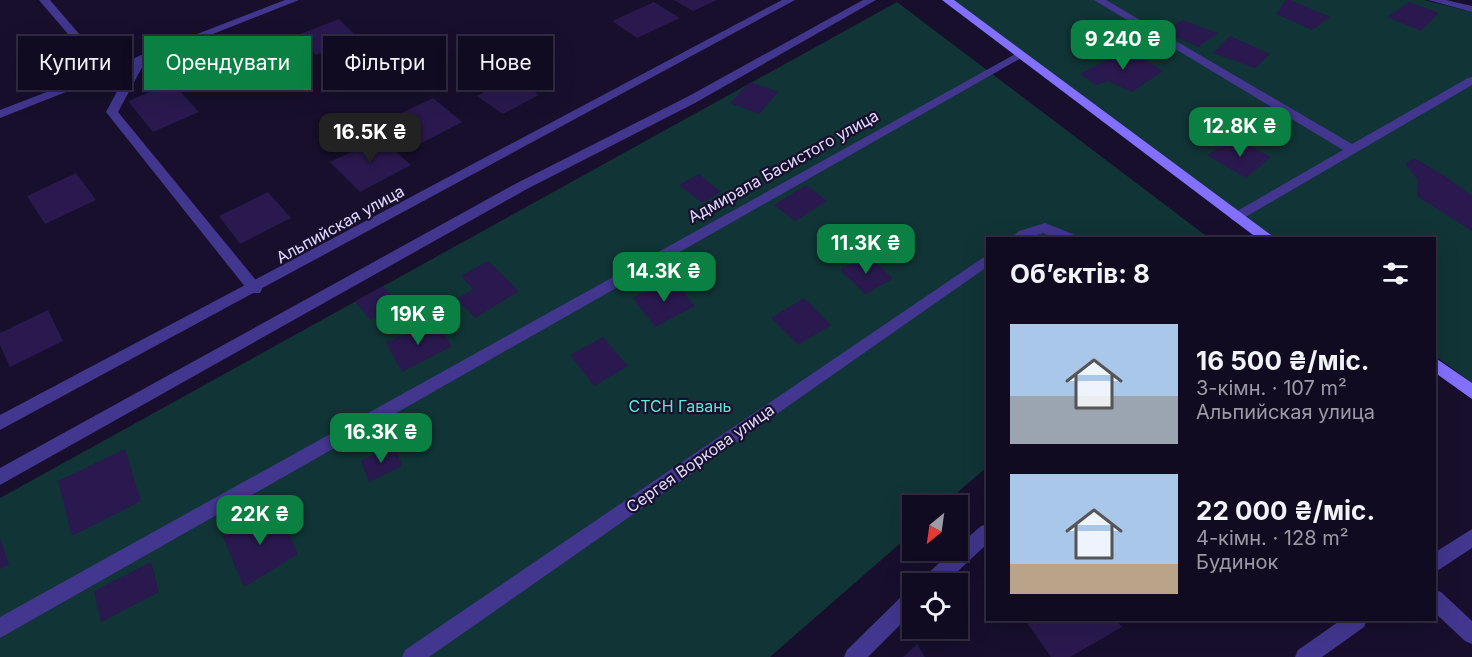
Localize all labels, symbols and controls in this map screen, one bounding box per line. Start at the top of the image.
pin: 9 240 ₴ [1068,20,1178,71]
text: 9 240 ₴ [1085,27,1161,51]
chip: Купити [18,36,132,90]
chip: Орендувати [144,36,311,90]
chip: Фільтри [323,36,446,90]
chip: Нове [458,36,553,90]
street label: Адмирала Басистого улица [684,105,882,227]
pin: 12.8K ₴ [1185,107,1295,158]
pin: 16.5K ₴ [315,113,425,164]
text: 12.8K ₴ [1203,114,1277,138]
text: 16.5K ₴ [333,120,407,144]
street label: Альпийская улица [273,181,407,267]
pin: 11.3K ₴ [811,224,921,275]
text: 11.3K ₴ [831,231,901,255]
pin: 14.3K ₴ [609,252,719,303]
icon: filters [1379,257,1412,290]
text: Об’єктів: 8 [1010,258,1150,289]
text: 14.3K ₴ [627,259,701,283]
pin: 19K ₴ [376,295,460,346]
text: 19K ₴ [390,302,446,326]
text: 16 500 ₴/міс. [1196,345,1370,376]
icon: home [1058,348,1130,420]
text: 3-кімн. · 107 m² [1196,376,1347,400]
park label: СТСН Гавань [628,396,732,416]
street label: Сергея Воркова улица [622,399,778,517]
text: Альпийская улица [1196,400,1375,424]
pin: 16.3K ₴ [326,413,436,464]
text: 16.3K ₴ [344,420,418,444]
pin: 22K ₴ [218,495,302,546]
north arrow [902,495,968,561]
map controls [902,495,968,639]
text: 22 000 ₴/міс. [1196,495,1375,526]
icon: home [1058,498,1130,570]
text: 22K ₴ [230,502,290,526]
text: 4-кімн. · 128 m² [1196,526,1349,550]
text: Будинок [1196,550,1278,574]
button: locate [902,573,968,639]

